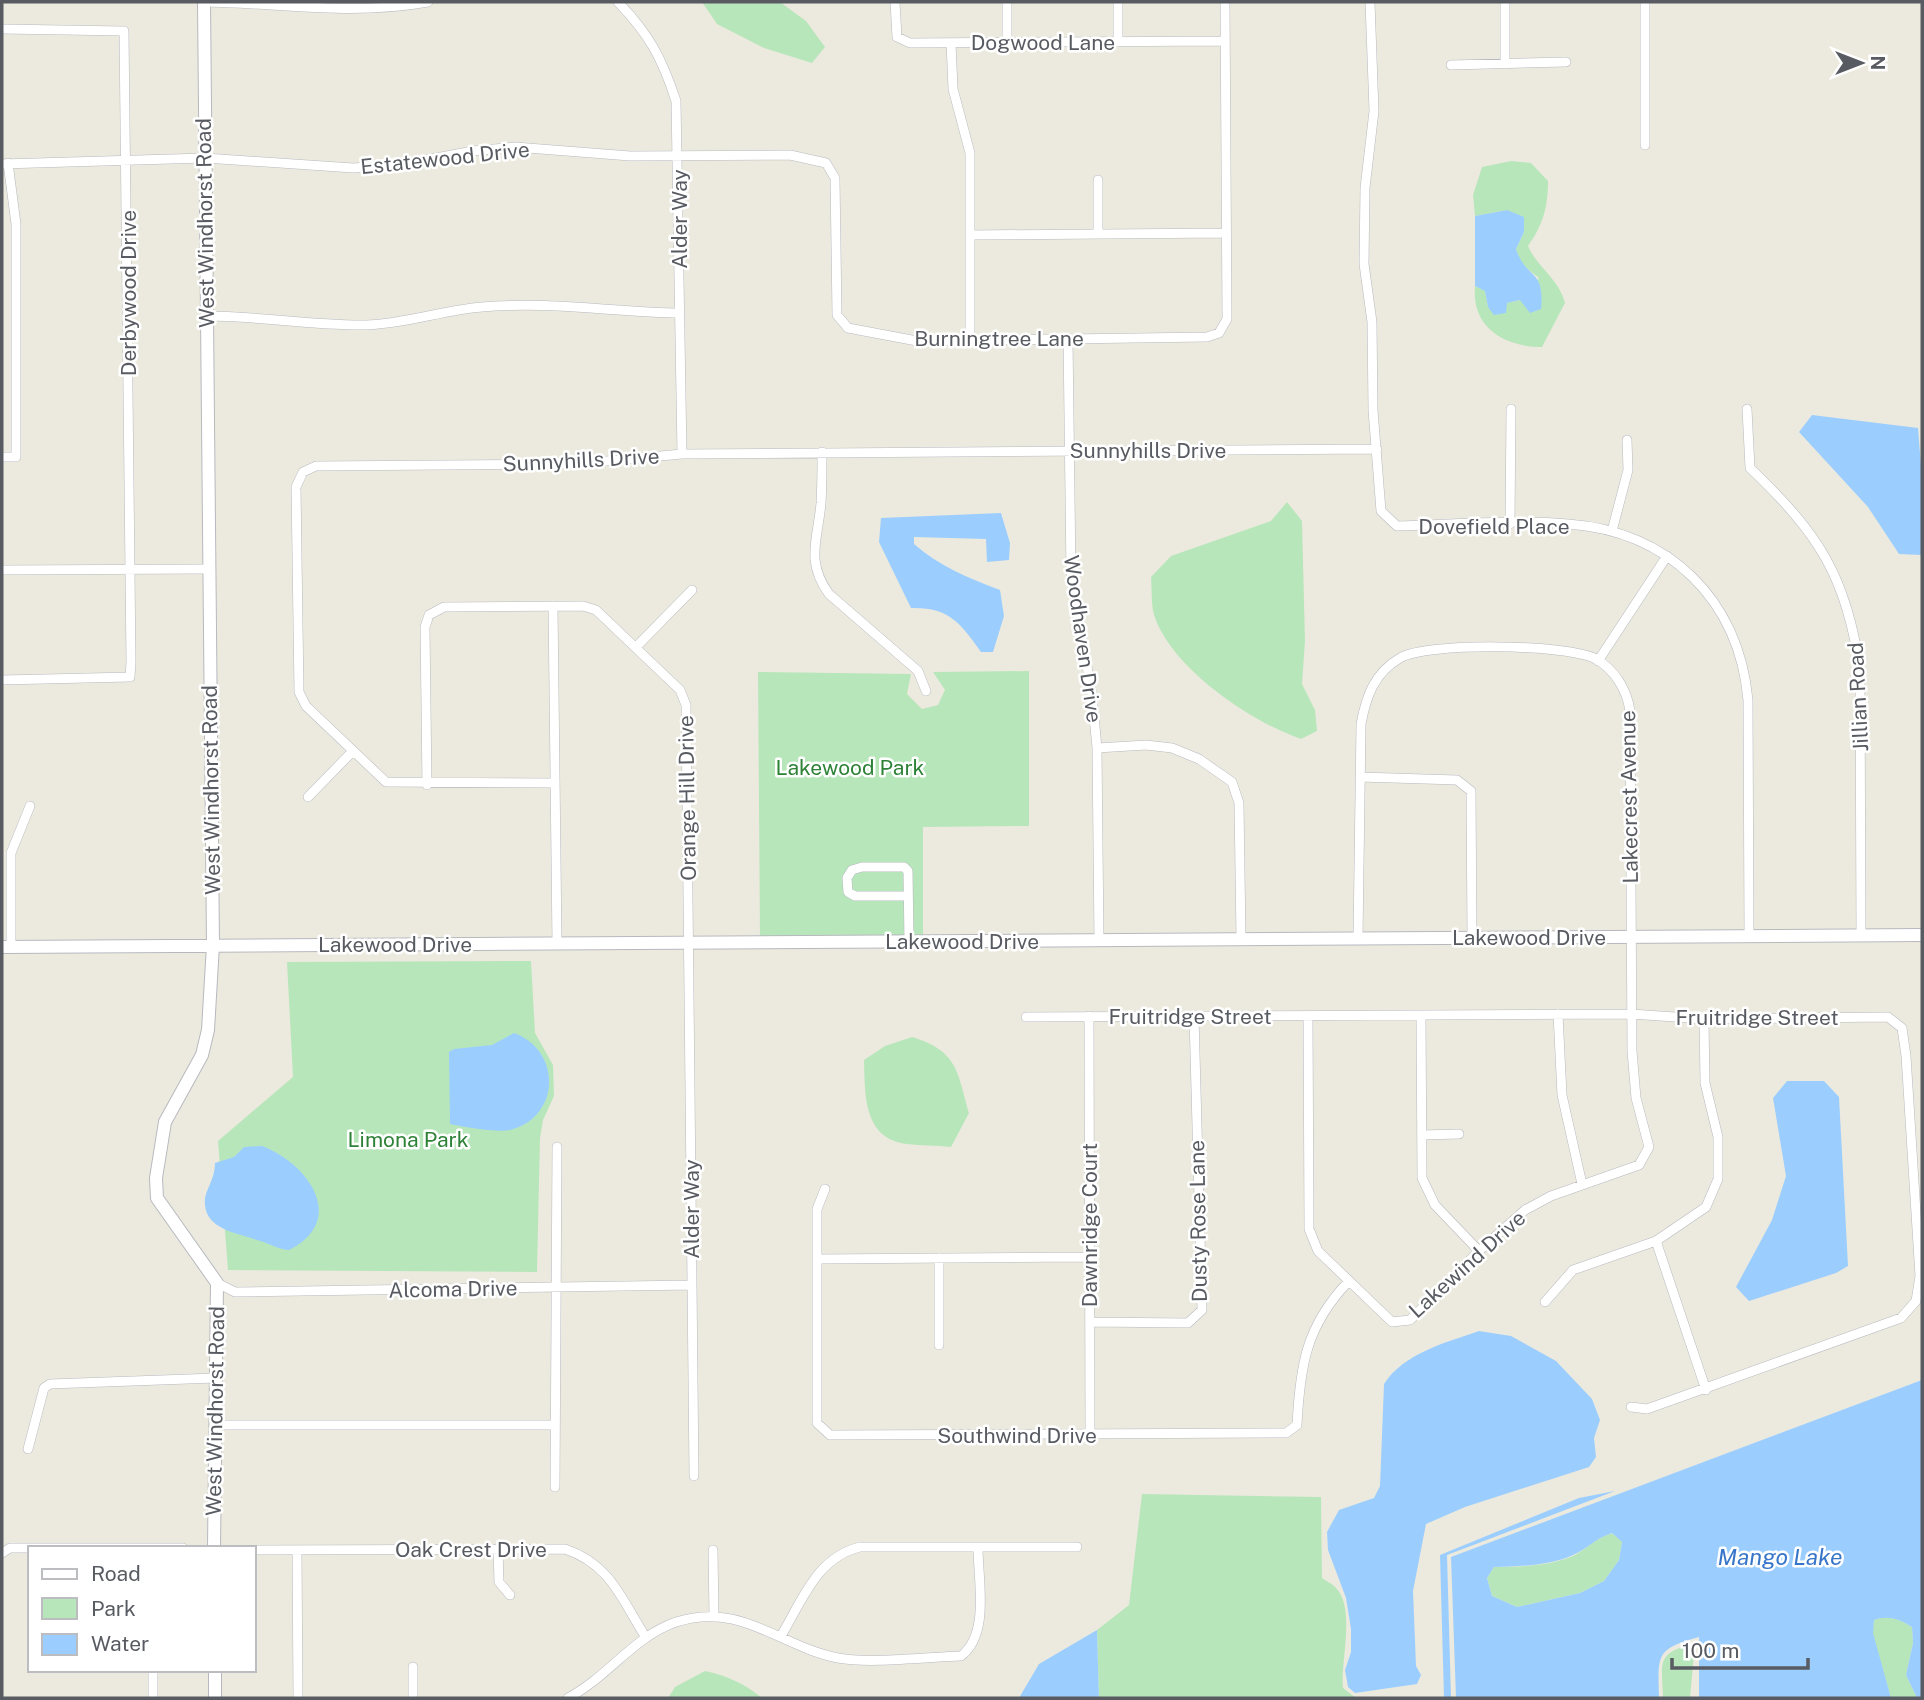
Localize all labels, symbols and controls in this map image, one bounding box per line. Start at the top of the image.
north arrow [1826,28,1896,98]
street label: Dogwood Lane [971,30,1115,55]
text: N [1867,56,1889,70]
street label: West Windhorst Road [191,118,219,328]
street label: Estatewood Drive [359,137,531,179]
street label: Alder Way [667,169,692,269]
street label: Derbywood Drive [116,210,141,376]
street label: Burningtree Lane [914,326,1084,351]
street label: Sunnyhills Drive [1070,438,1226,463]
street label: Sunnyhills Drive [502,443,660,477]
street label: Dovefield Place [1418,514,1570,539]
street label: Woodhaven Drive [1059,554,1107,724]
street label: Jillian Road [1843,642,1873,752]
street label: West Windhorst Road [197,685,225,895]
street label: Lakecrest Avenue [1615,710,1643,884]
street label: Orange Hill Drive [673,715,701,881]
park label: Lakewood Park [776,755,925,780]
street label: Lakewood Drive [1452,925,1606,950]
street label: Lakewood Drive [885,929,1039,954]
street label: Lakewood Drive [318,932,472,957]
street label: Fruitridge Street [1108,1004,1272,1029]
street label: Fruitridge Street [1675,1005,1839,1030]
park label: Limona Park [347,1127,469,1152]
street label: Dusty Rose Lane [1184,1140,1212,1302]
street label: Dawnridge Court [1077,1143,1102,1307]
street label: Alder Way [679,1159,704,1259]
street label: Lakewind Drive [1404,1205,1530,1323]
street label: Alcoma Drive [388,1275,518,1303]
street label: West Windhorst Road [201,1306,229,1516]
street label: Southwind Drive [937,1423,1097,1448]
street label: Oak Crest Drive [395,1537,547,1562]
water label: Mango Lake [1718,1543,1842,1570]
legend [28,1546,256,1672]
text: Road [91,1561,141,1586]
text: Park [91,1596,136,1621]
scale bar [1672,1626,1808,1670]
text: Water [91,1631,149,1656]
text: 100 m [1682,1638,1739,1663]

